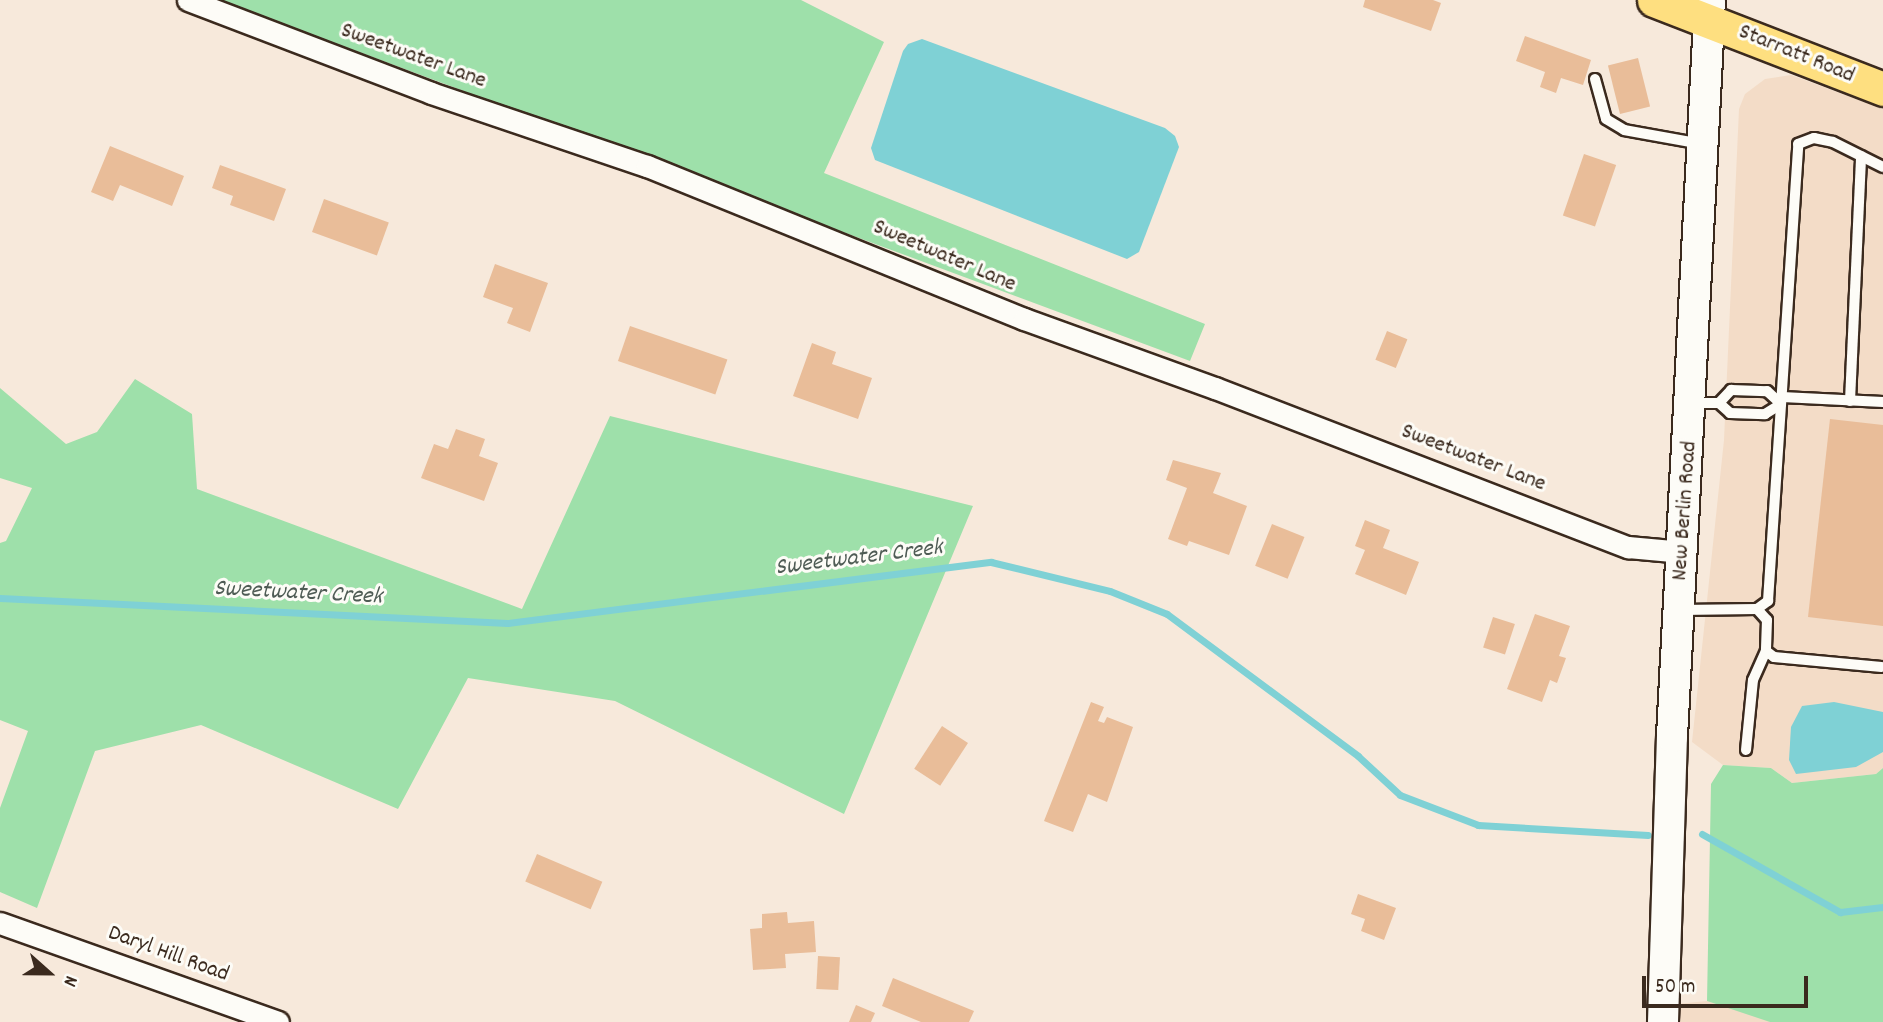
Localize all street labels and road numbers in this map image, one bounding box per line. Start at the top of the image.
street label: Sweetwater Lane [337,18,489,96]
street label: Starratt Road [1734,19,1858,91]
street label: Sweetwater Lane [868,214,1020,300]
street label: Sweetwater Lane [1397,419,1549,499]
street label: New Berlin Road [1667,440,1705,582]
street label: Daryl Hill Road [104,920,232,990]

